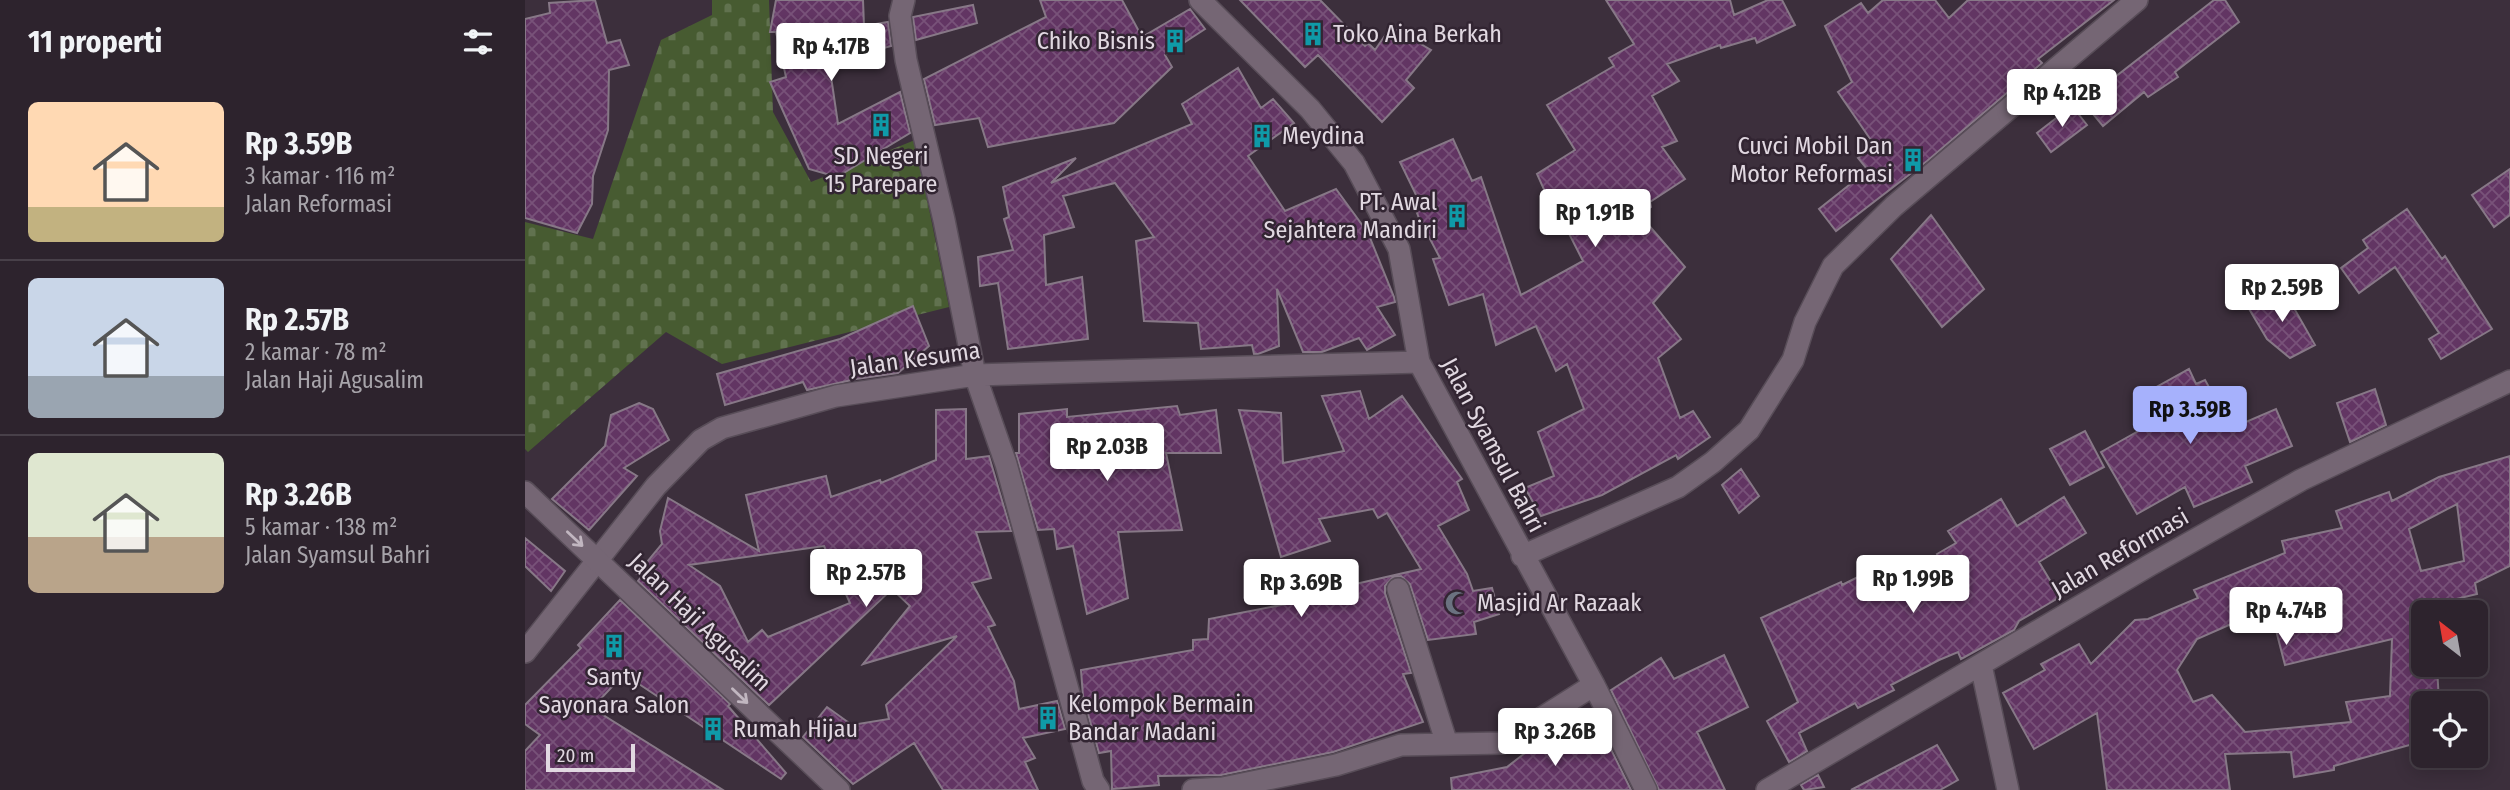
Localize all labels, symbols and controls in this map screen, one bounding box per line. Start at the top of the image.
building icon: Toko Aina Berkah [1299,20,1327,48]
place label: Toko Aina Berkah [1333,20,1502,48]
icon: filters [459,23,497,61]
text: 11 properti [28,24,162,60]
pin: Rp 4.17B [759,24,903,83]
place label: Chiko Bisnis [1037,27,1155,55]
building icon: Chiko Bisnis [1161,27,1189,55]
text: Rp 4.17B [792,32,870,60]
pin: Rp 4.12B [1990,69,2134,129]
text: Rp 4.12B [2023,78,2101,106]
building icon: SD Negeri 15 Parepare [867,111,895,139]
building icon: Meydina [1248,122,1276,150]
place label: Meydina [1282,122,1365,150]
text: Rp 3.59B [245,126,352,162]
icon: home [84,130,168,214]
place label: Cuvci Mobil Dan Motor Reformasi [1730,132,1893,188]
place label: SD Negeri 15 Parepare [825,142,937,198]
building icon: Cuvci Mobil Dan Motor Reformasi [1899,146,1927,174]
text: 3 kamar · 116 m² [245,162,395,190]
place label: PT. Awal Sejahtera Mandiri [1264,188,1437,244]
text: Jalan Reformasi [245,190,392,218]
pin: Rp 1.91B [1523,190,1667,249]
text: Rp 1.91B [1556,198,1634,226]
building icon: PT. Awal Sejahtera Mandiri [1443,202,1471,230]
pin: Rp 2.59B [2210,264,2354,324]
text: Rp 2.59B [2241,273,2323,301]
text: Rp 2.57B [245,302,349,338]
icon: home [84,306,168,390]
street label: Jalan Kesuma [848,336,982,382]
text: 2 kamar · 78 m² [245,338,387,366]
street label: Jalan Syamsul Bahri [1435,353,1551,537]
text: Jalan Haji Agusalim [245,366,424,394]
pin: Rp 3.59B [2118,386,2262,446]
text: Rp 3.59B [2149,395,2231,423]
pin: Rp 2.03B [1035,424,1179,483]
text: Rp 2.03B [1066,432,1148,460]
text: Rp 3.26B [245,477,352,513]
icon: home [84,481,168,565]
street label: Jalan Reformasi [2047,503,2193,603]
text: 5 kamar · 138 m² [245,513,397,541]
one-way arrow [566,530,583,547]
text: Jalan Syamsul Bahri [245,541,430,569]
street label: Jalan Haji Agusalim [623,547,777,697]
pin: Rp 2.57B [794,550,938,609]
pin: Rp 1.99B [1841,556,1985,615]
text: Rp 2.57B [826,558,906,586]
pin: Rp 3.69B [1229,560,1373,619]
text: Rp 1.99B [1872,564,1954,592]
text: Rp 3.69B [1260,568,1342,596]
pin: Rp 4.74B [2214,588,2358,647]
mosque icon: Masjid Ar Razaak [1443,589,1471,617]
place label: Masjid Ar Razaak [1477,589,1642,617]
text: Rp 4.74B [2245,596,2327,624]
north arrow [2411,600,2489,677]
map controls [2411,600,2488,768]
building icon: Santy Sayonara Salon [600,632,628,660]
place label: Santy Sayonara Salon [539,663,689,719]
one-way arrow [731,687,748,704]
place label: Kelompok Bermain Bandar Madani [1068,690,1254,746]
button: locate [2411,691,2488,768]
building icon: Kelompok Bermain Bandar Madani [1034,704,1062,732]
pin: Rp 3.26B [1483,708,1627,768]
building icon: Rumah Hijau [699,715,727,743]
place label: Rumah Hijau [733,715,858,743]
text: Rp 3.26B [1514,717,1596,745]
scale bar [546,741,635,773]
text: 20 m [557,744,594,767]

